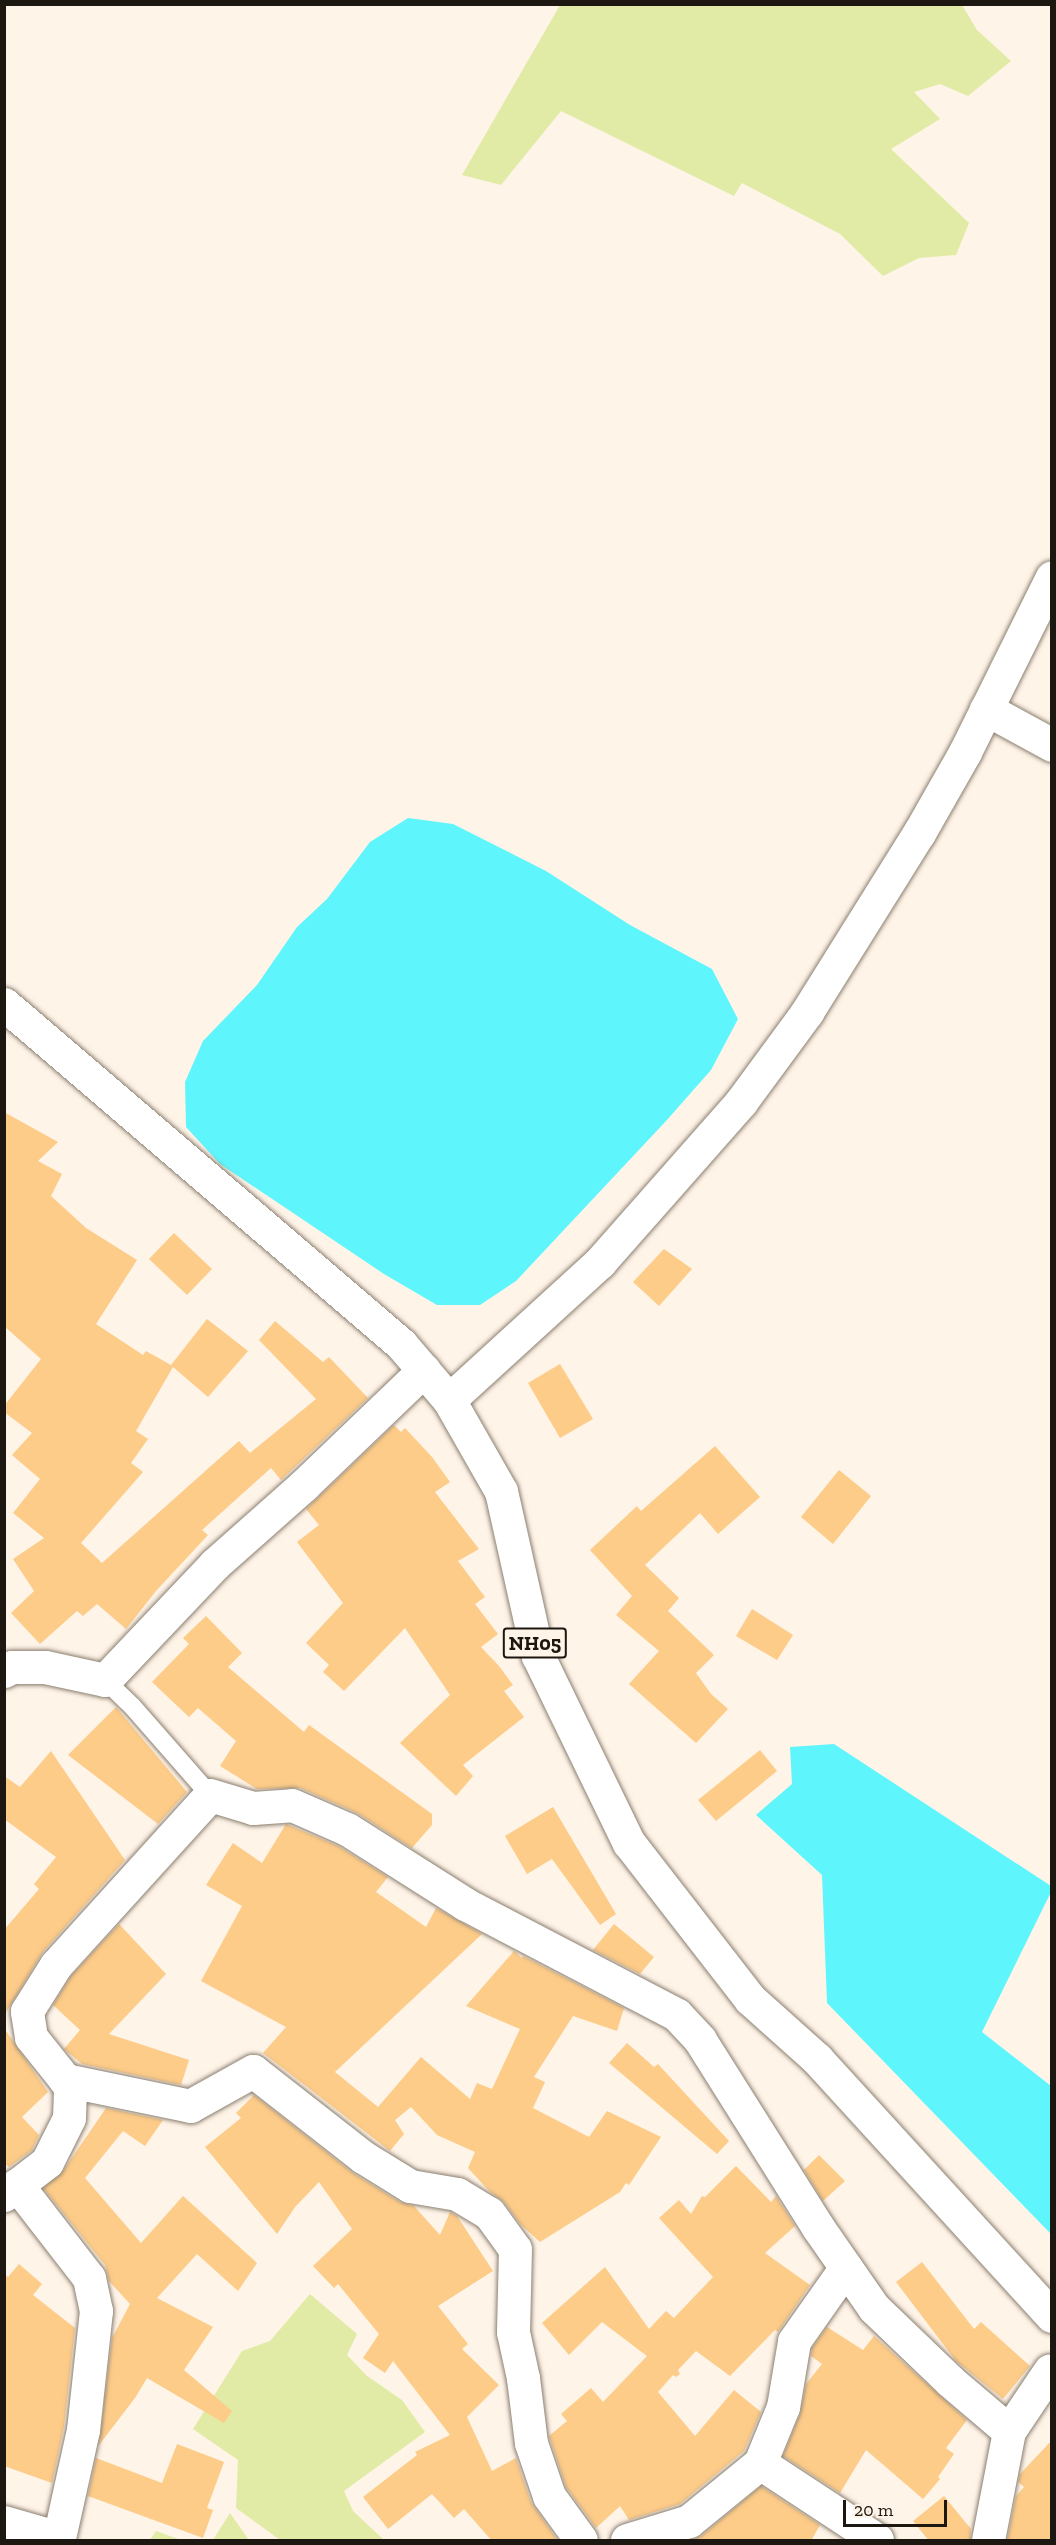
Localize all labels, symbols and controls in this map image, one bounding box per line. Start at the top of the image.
road number: NH05 [502,1626,568,1660]
scale bar [846,2488,950,2526]
text: 20 m [854,2499,893,2521]

